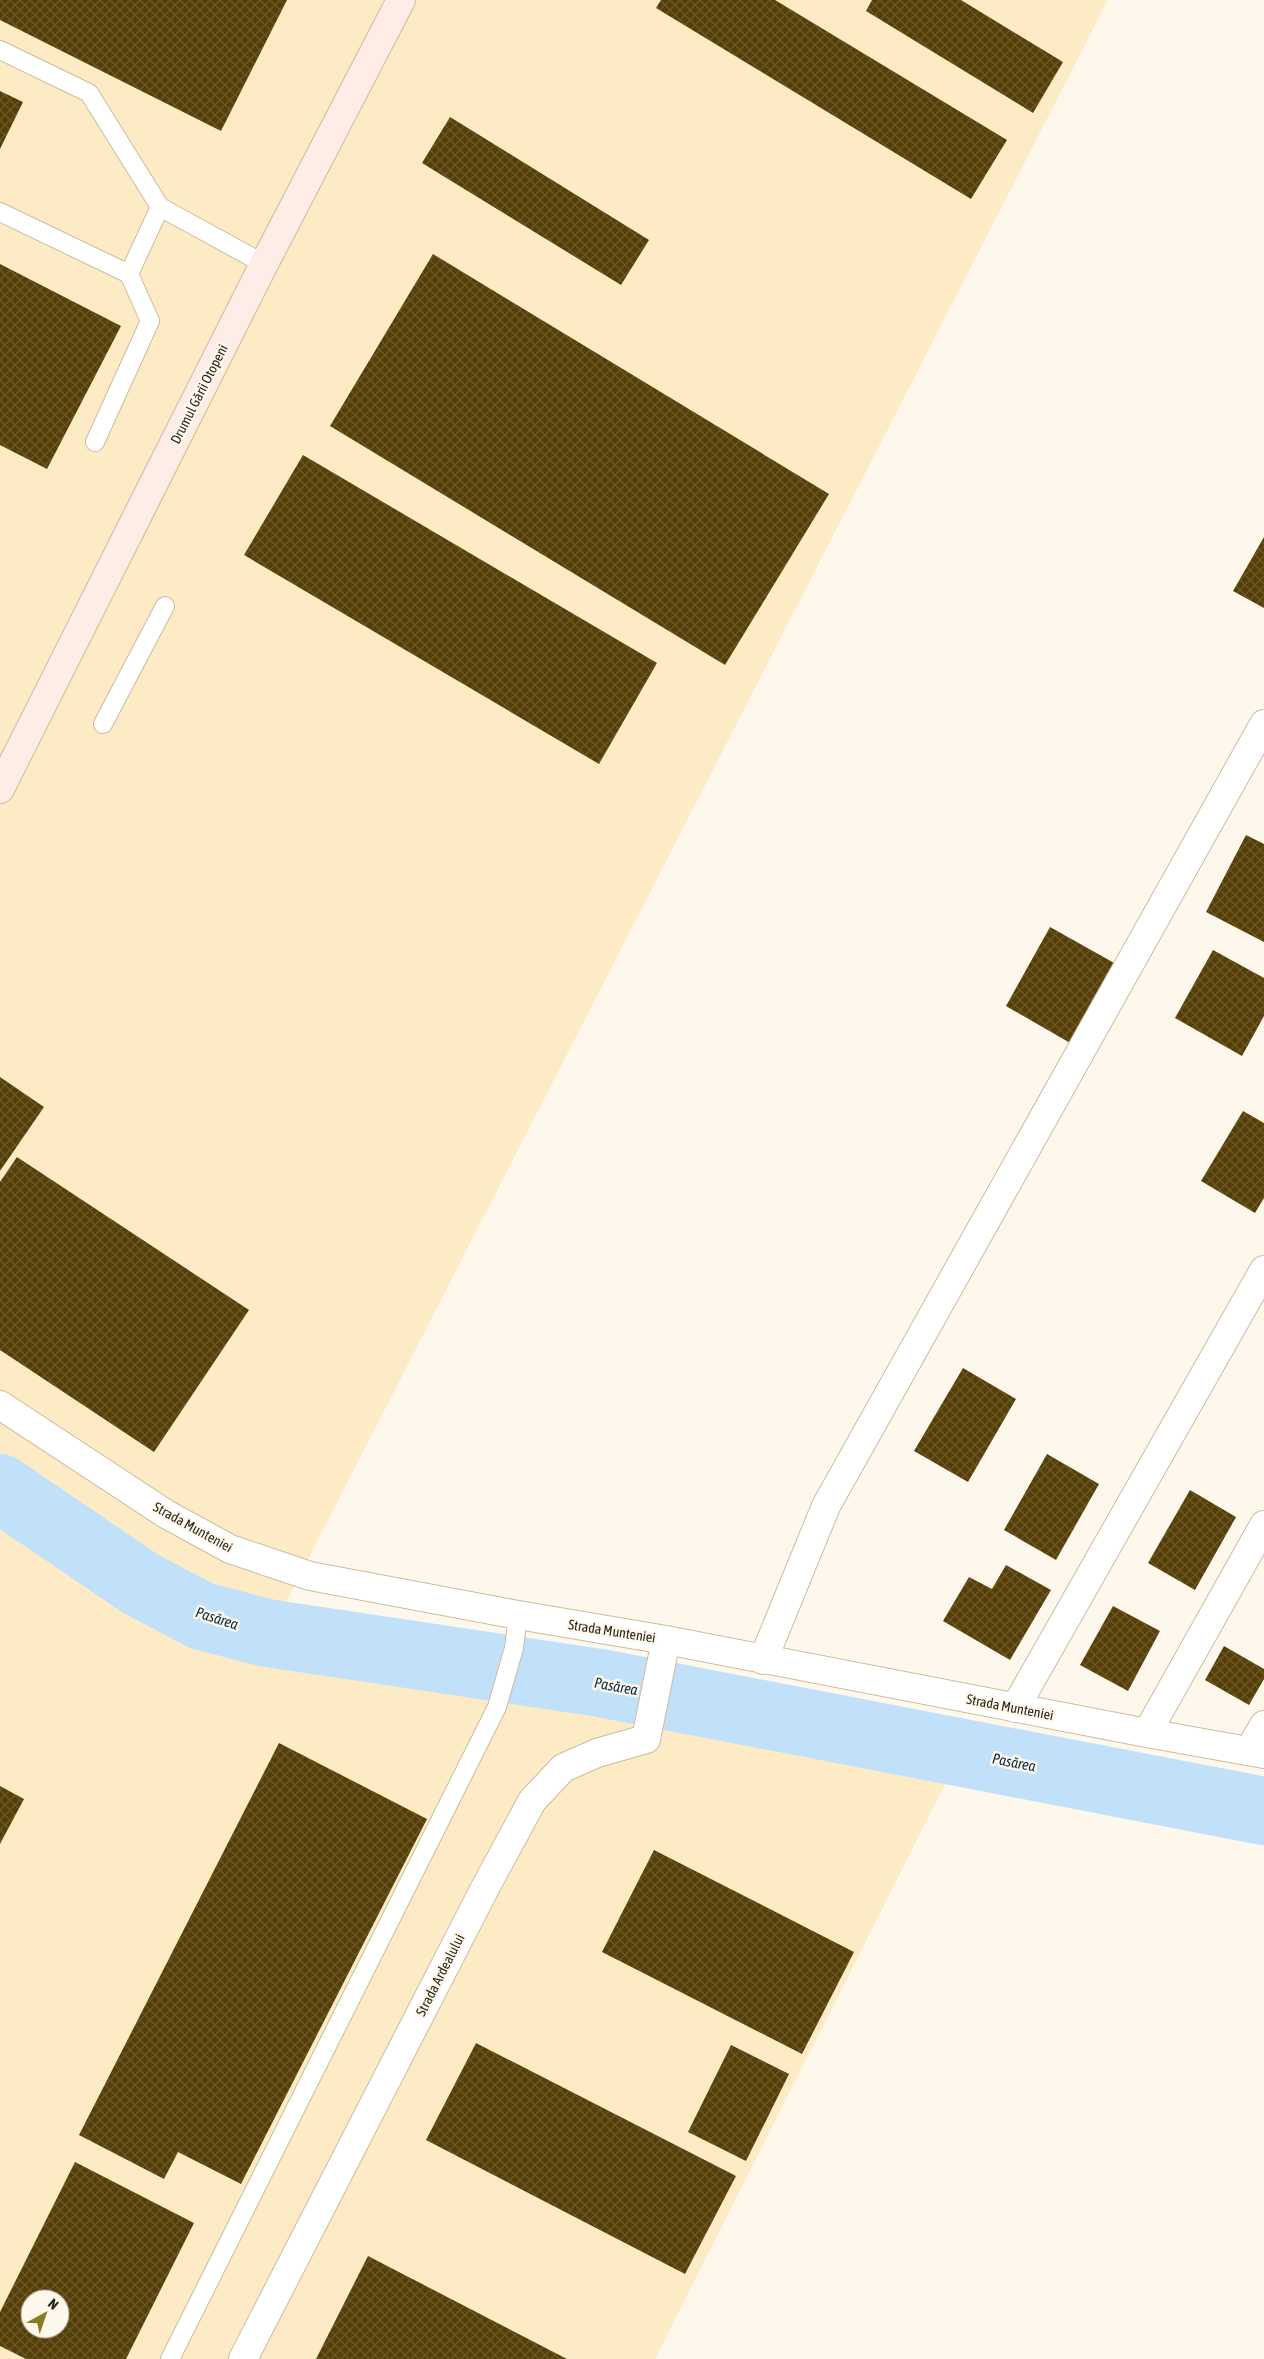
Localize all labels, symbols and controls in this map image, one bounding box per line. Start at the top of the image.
street label: Drumul Gării Otopeni [167,342,231,446]
street label: Strada Munteniei [151,1499,235,1555]
water label: Pasărea [193,1603,241,1633]
street label: Strada Munteniei [567,1616,657,1646]
water label: Pasărea [593,1674,639,1698]
street label: Strada Munteniei [965,1691,1055,1723]
water label: Pasărea [991,1749,1037,1775]
street label: Strada Ardealului [412,1931,468,2019]
north arrow [20,2289,70,2339]
text: N [45,2295,62,2313]

